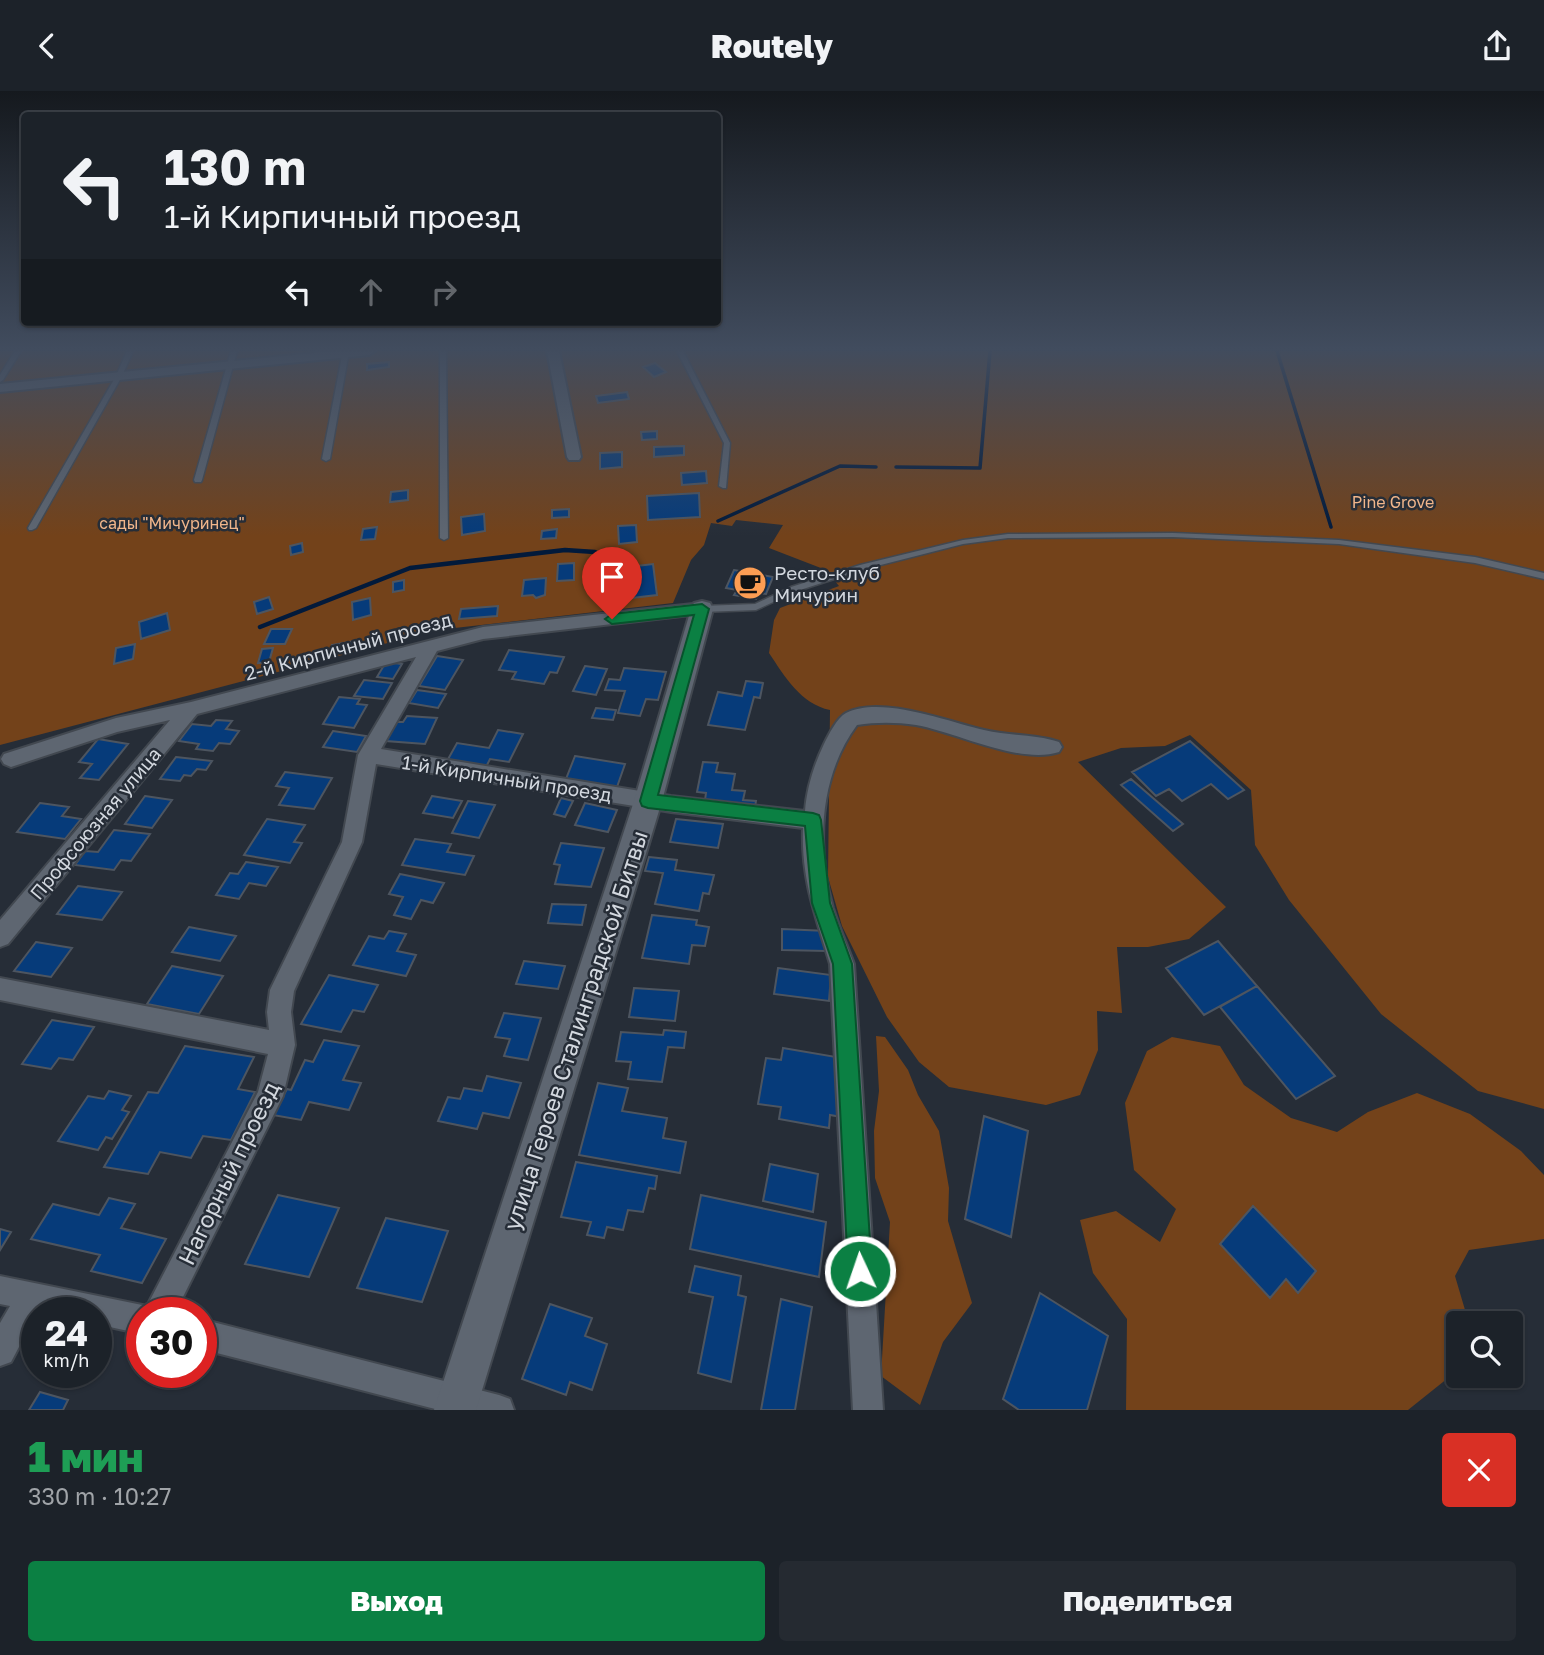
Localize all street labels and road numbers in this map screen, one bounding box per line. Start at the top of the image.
street label: 2-й Кирпичный проезд [242,607,455,685]
street label: Профсоюзная улица [25,742,165,904]
street label: 1-й Кирпичный проезд [401,750,614,806]
street label: улица Героев Сталинградской Битвы [497,827,653,1233]
street label: Нагорный проезд [171,1077,285,1269]

